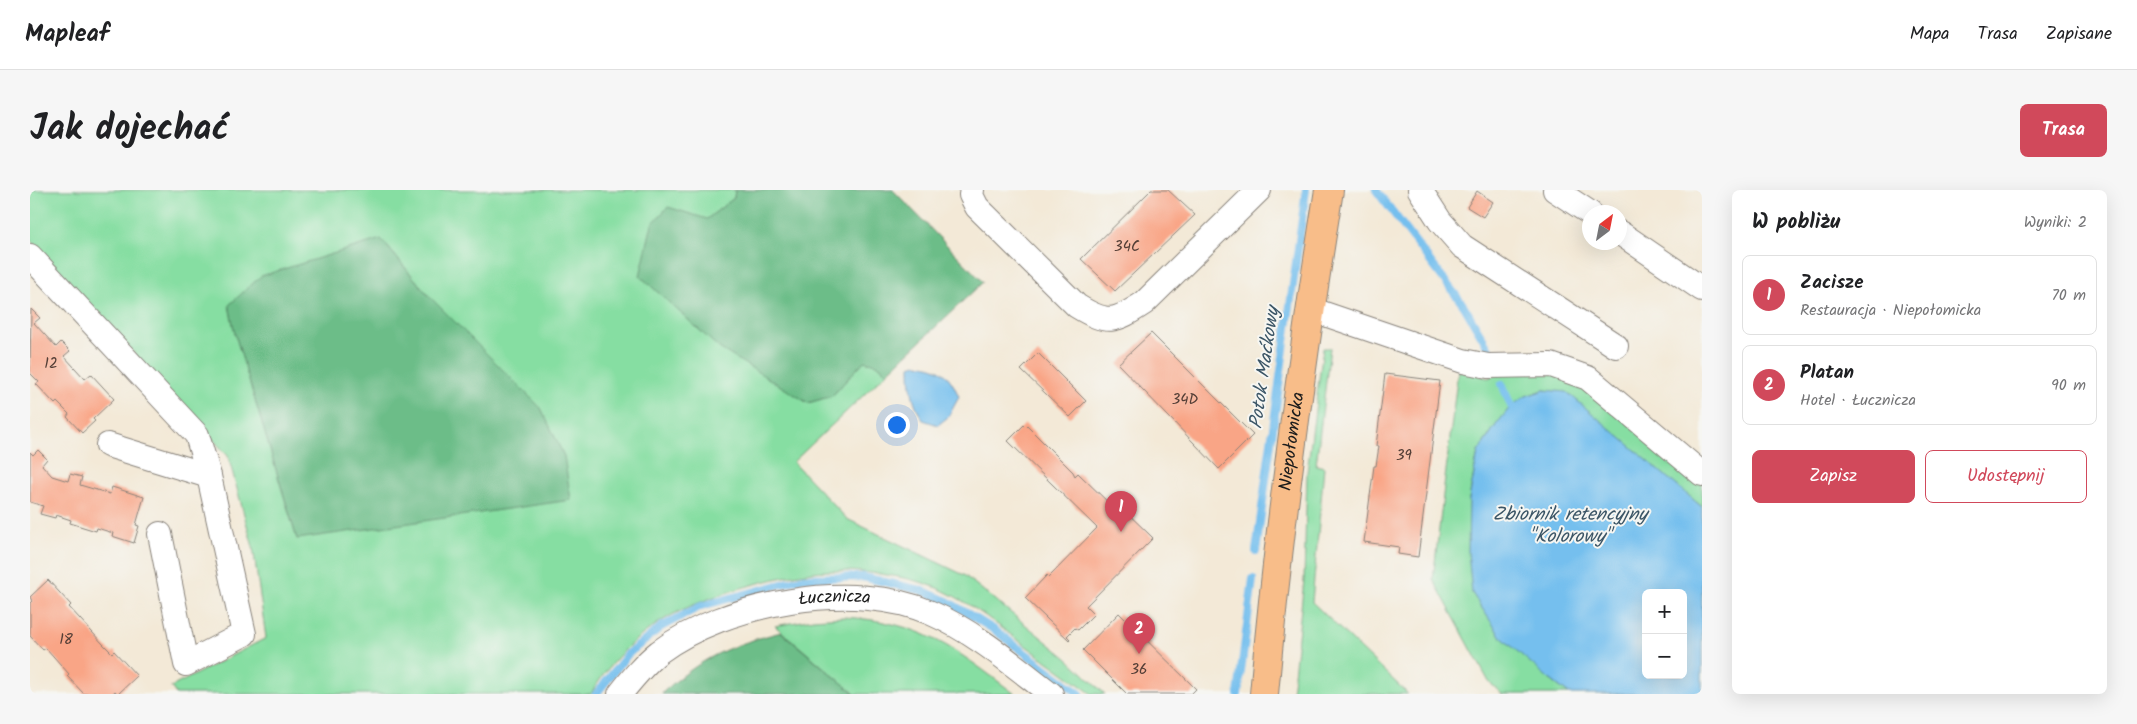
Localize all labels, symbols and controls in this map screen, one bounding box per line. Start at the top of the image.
text: Mapleaf [25,15,109,54]
text: Mapa [1910,20,1950,49]
text: Trasa [1978,20,2018,49]
text: Zapisane [2046,20,2112,49]
text: Jak dojechać [30,102,229,158]
button: Trasa [2020,104,2107,157]
north arrow [1582,205,1627,250]
text: W pobliżu [1752,206,1840,239]
text: Wyniki: 2 [2024,210,2087,235]
house number: 34C [1114,235,1140,259]
text: Zacisze [1800,268,1863,298]
text: 1 [1767,283,1771,308]
text: 70 m [2051,283,2086,308]
text: Restauracja · Niepołomicka [1800,298,1981,323]
water label: Potok Maćkowy [1242,302,1289,431]
house number: 12 [44,352,58,376]
text: Platan [1800,358,1854,388]
text: 2 [1764,373,1774,398]
text: 90 m [2051,373,2086,398]
house number: 34D [1172,388,1199,412]
text: Hotel · Łucznicza [1800,388,1916,413]
street label: Niepołomicka [1271,390,1313,493]
your location [884,412,910,438]
house number: 39 [1396,444,1413,468]
button: Zapisz [1752,450,1915,503]
button: Udostępnij [1925,450,2087,503]
pin: 1 [1105,491,1137,532]
water label: Zbiornik retencyjny "Kolorowy" [1493,500,1650,552]
street label: Łucznicza [797,582,872,614]
map controls [1642,589,1687,679]
button: + [1642,589,1687,634]
pin: 2 [1123,613,1155,654]
house number: 18 [59,628,74,652]
button: − [1642,634,1687,679]
house number: 36 [1131,658,1147,682]

